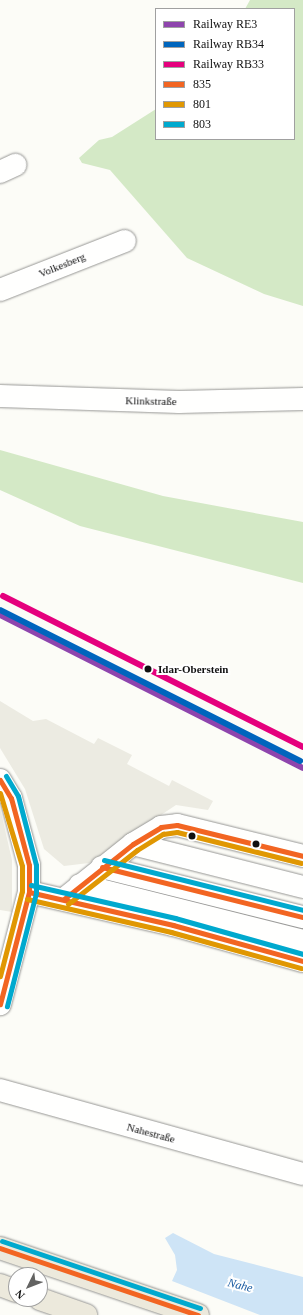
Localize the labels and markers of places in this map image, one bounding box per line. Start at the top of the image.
marker: Idar-Oberstein [141,662,155,676]
place label: Idar-Oberstein [158,662,228,676]
unlabelled marker [187,831,197,841]
unlabelled marker [251,839,261,849]

